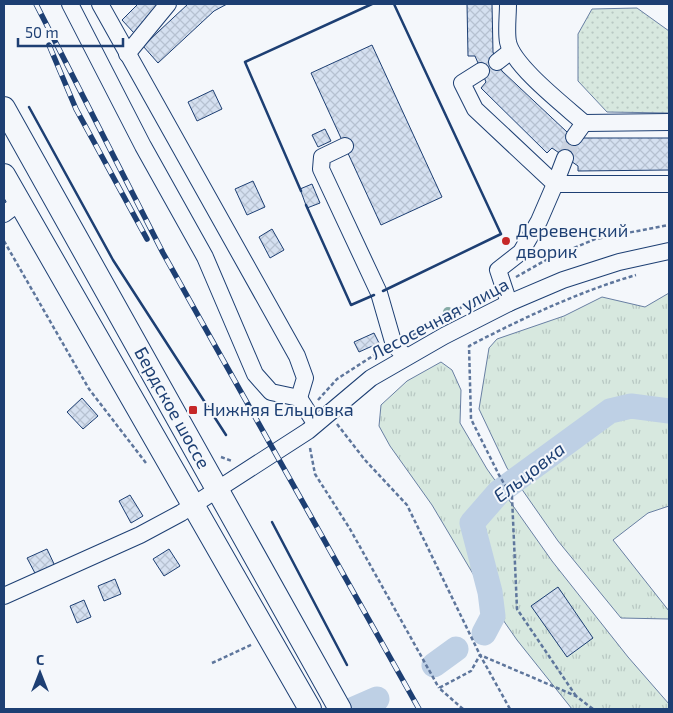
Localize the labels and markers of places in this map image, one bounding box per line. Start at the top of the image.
place label: Деревенский дворик [516,219,628,262]
marker: Деревенский дворик [500,235,512,247]
place label: Нижняя Ельцовка [203,398,354,420]
marker: Нижняя Ельцовка [187,404,199,416]

